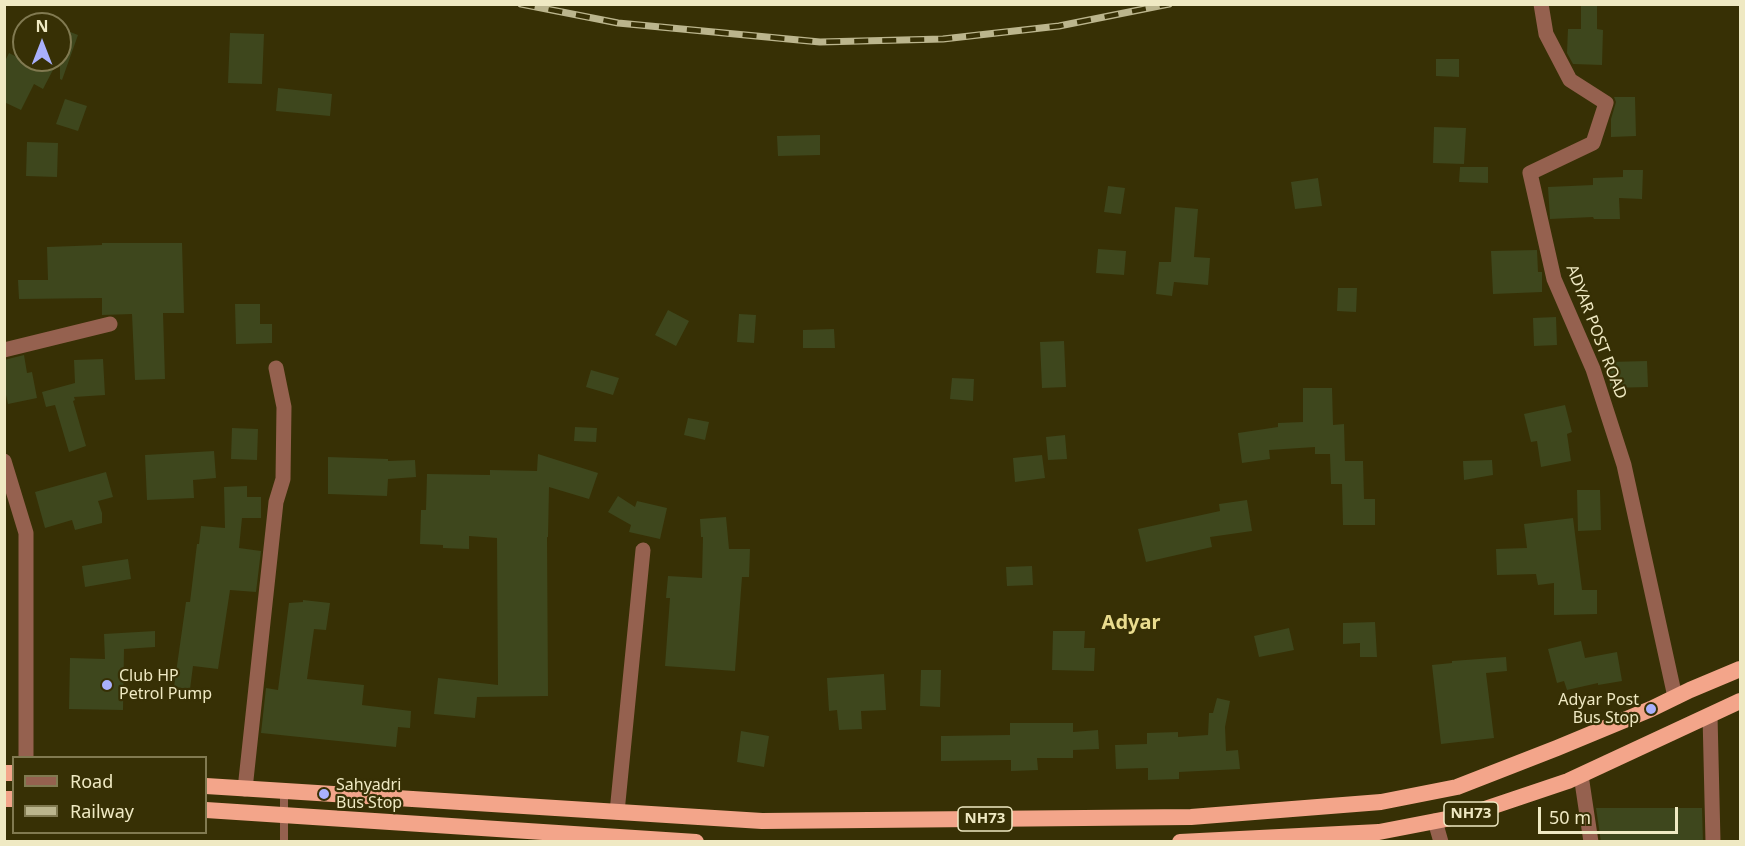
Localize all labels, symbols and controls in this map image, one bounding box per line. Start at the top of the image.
north arrow [12,12,72,72]
text: N [35,15,49,37]
street label: ADYAR POST ROAD [1562,262,1630,402]
district label: Adyar [1102,611,1160,635]
place label: Club HP Petrol Pump [119,666,212,704]
marker: Club HP Petrol Pump [100,678,114,692]
place label: Adyar Post Bus Stop [1558,690,1639,728]
marker: Adyar Post Bus Stop [1644,702,1658,716]
legend [12,756,207,834]
text: Road [70,769,113,793]
place label: Sahyadri Bus Stop [336,775,402,813]
marker: Sahyadri Bus Stop [317,787,331,801]
scale bar [1541,795,1680,833]
text: Railway [70,799,134,823]
road number: NH73 [1444,802,1498,826]
text: 50 m [1549,805,1591,829]
road number: NH73 [958,807,1012,831]

